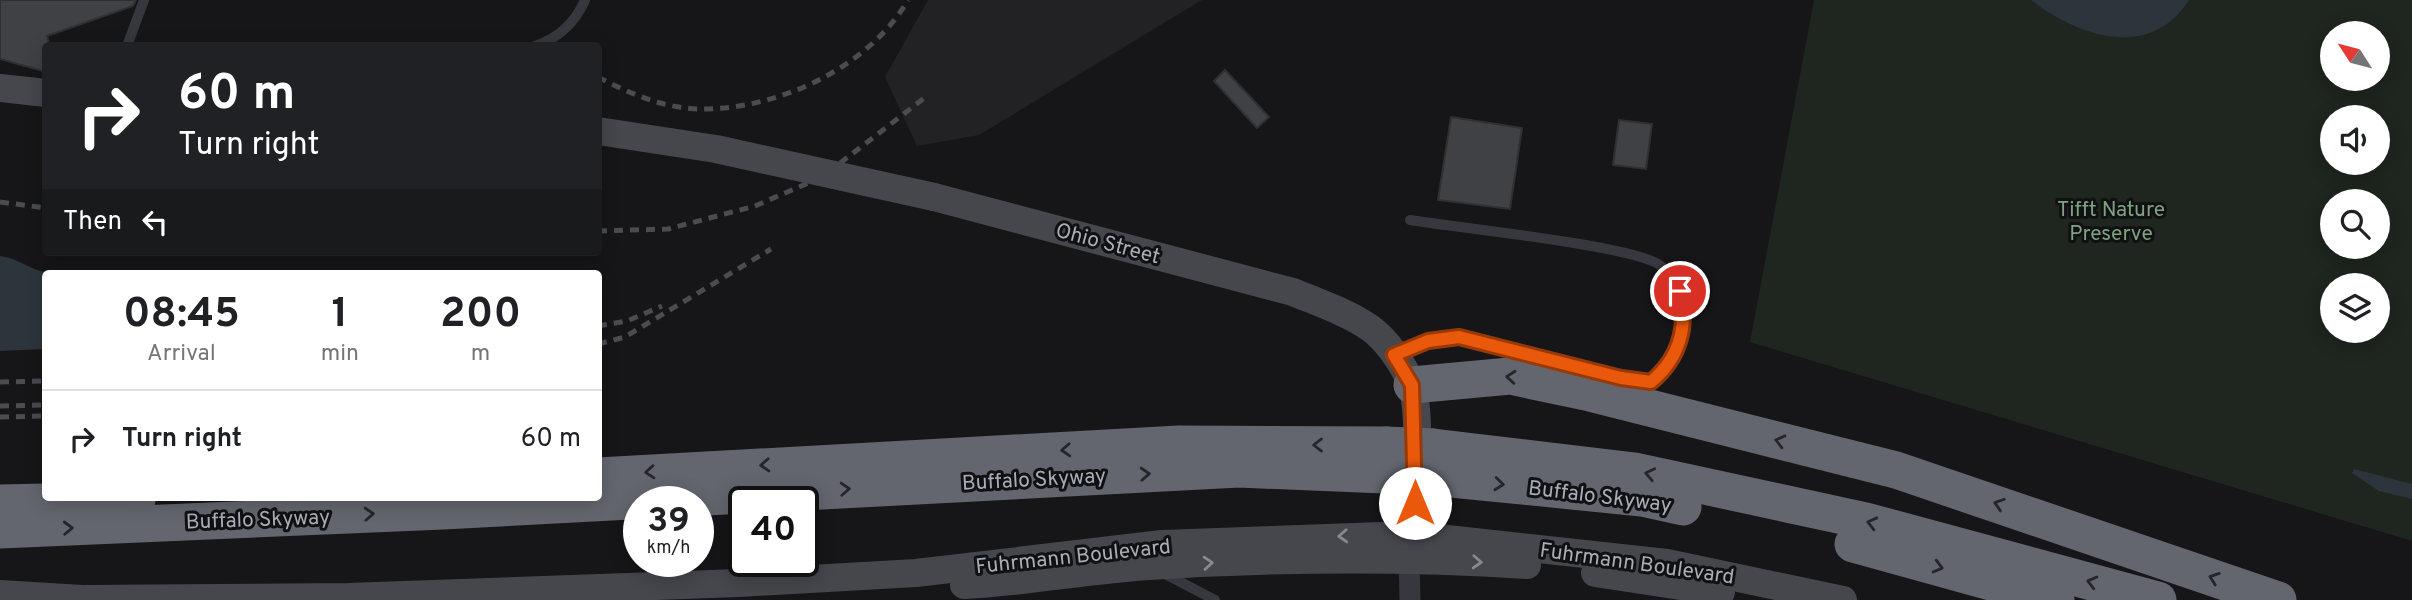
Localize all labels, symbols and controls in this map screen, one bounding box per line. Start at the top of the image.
north arrow [2320,21,2390,91]
map controls [2320,21,2390,343]
text: 60 m [178,65,296,127]
icon: right [63,70,154,161]
button: sound [2320,105,2390,175]
text: Turn right [178,126,320,166]
button: search [2320,189,2390,259]
park label: Tifft Nature Preserve [2057,197,2165,248]
icon: left [136,203,174,241]
text: Then [63,206,122,239]
street label: Ohio Street [1052,218,1163,271]
pin [1650,261,1710,321]
icon: arrive [1661,272,1699,310]
button: layers [2320,273,2390,343]
text: 08:45 [123,289,240,342]
text: 1 [332,289,348,342]
text: 200 [440,289,521,342]
text: Arrival [147,340,216,369]
text: min [321,340,359,369]
text: m [471,340,490,369]
one-way arrow [1506,370,1517,385]
icon: right [63,420,101,458]
text: Turn right [122,423,242,456]
text: 60 m [521,423,581,456]
one-way arrow [1774,435,1786,449]
one-way arrow [1312,437,1322,453]
one-way arrow [1060,442,1071,457]
one-way arrow [759,457,770,472]
street label: Buffalo Skyway [961,463,1107,498]
one-way arrow [644,464,655,479]
one-way arrow [1140,466,1151,481]
position arrow [1378,466,1452,540]
one-way arrow [1644,468,1656,483]
street label: Buffalo Skyway [1527,475,1673,520]
one-way arrow [1493,476,1504,491]
one-way arrow [840,481,851,496]
speed limit sign: 40 [728,486,819,577]
one-way arrow [1993,497,2005,512]
text: 39 [647,500,690,544]
street label: Buffalo Skyway [185,504,331,537]
one-way arrow [364,507,375,522]
one-way arrow [1866,517,1878,531]
one-way arrow [63,520,74,535]
one-way arrow [1337,528,1348,543]
street label: Fuhrmann Boulevard [974,534,1172,581]
text: km/h [647,537,690,560]
street label: Fuhrmann Boulevard [1538,537,1736,592]
one-way arrow [1472,554,1483,569]
one-way arrow [1202,556,1213,571]
one-way arrow [1932,559,1944,574]
one-way arrow [2208,572,2221,586]
one-way arrow [2086,576,2098,590]

